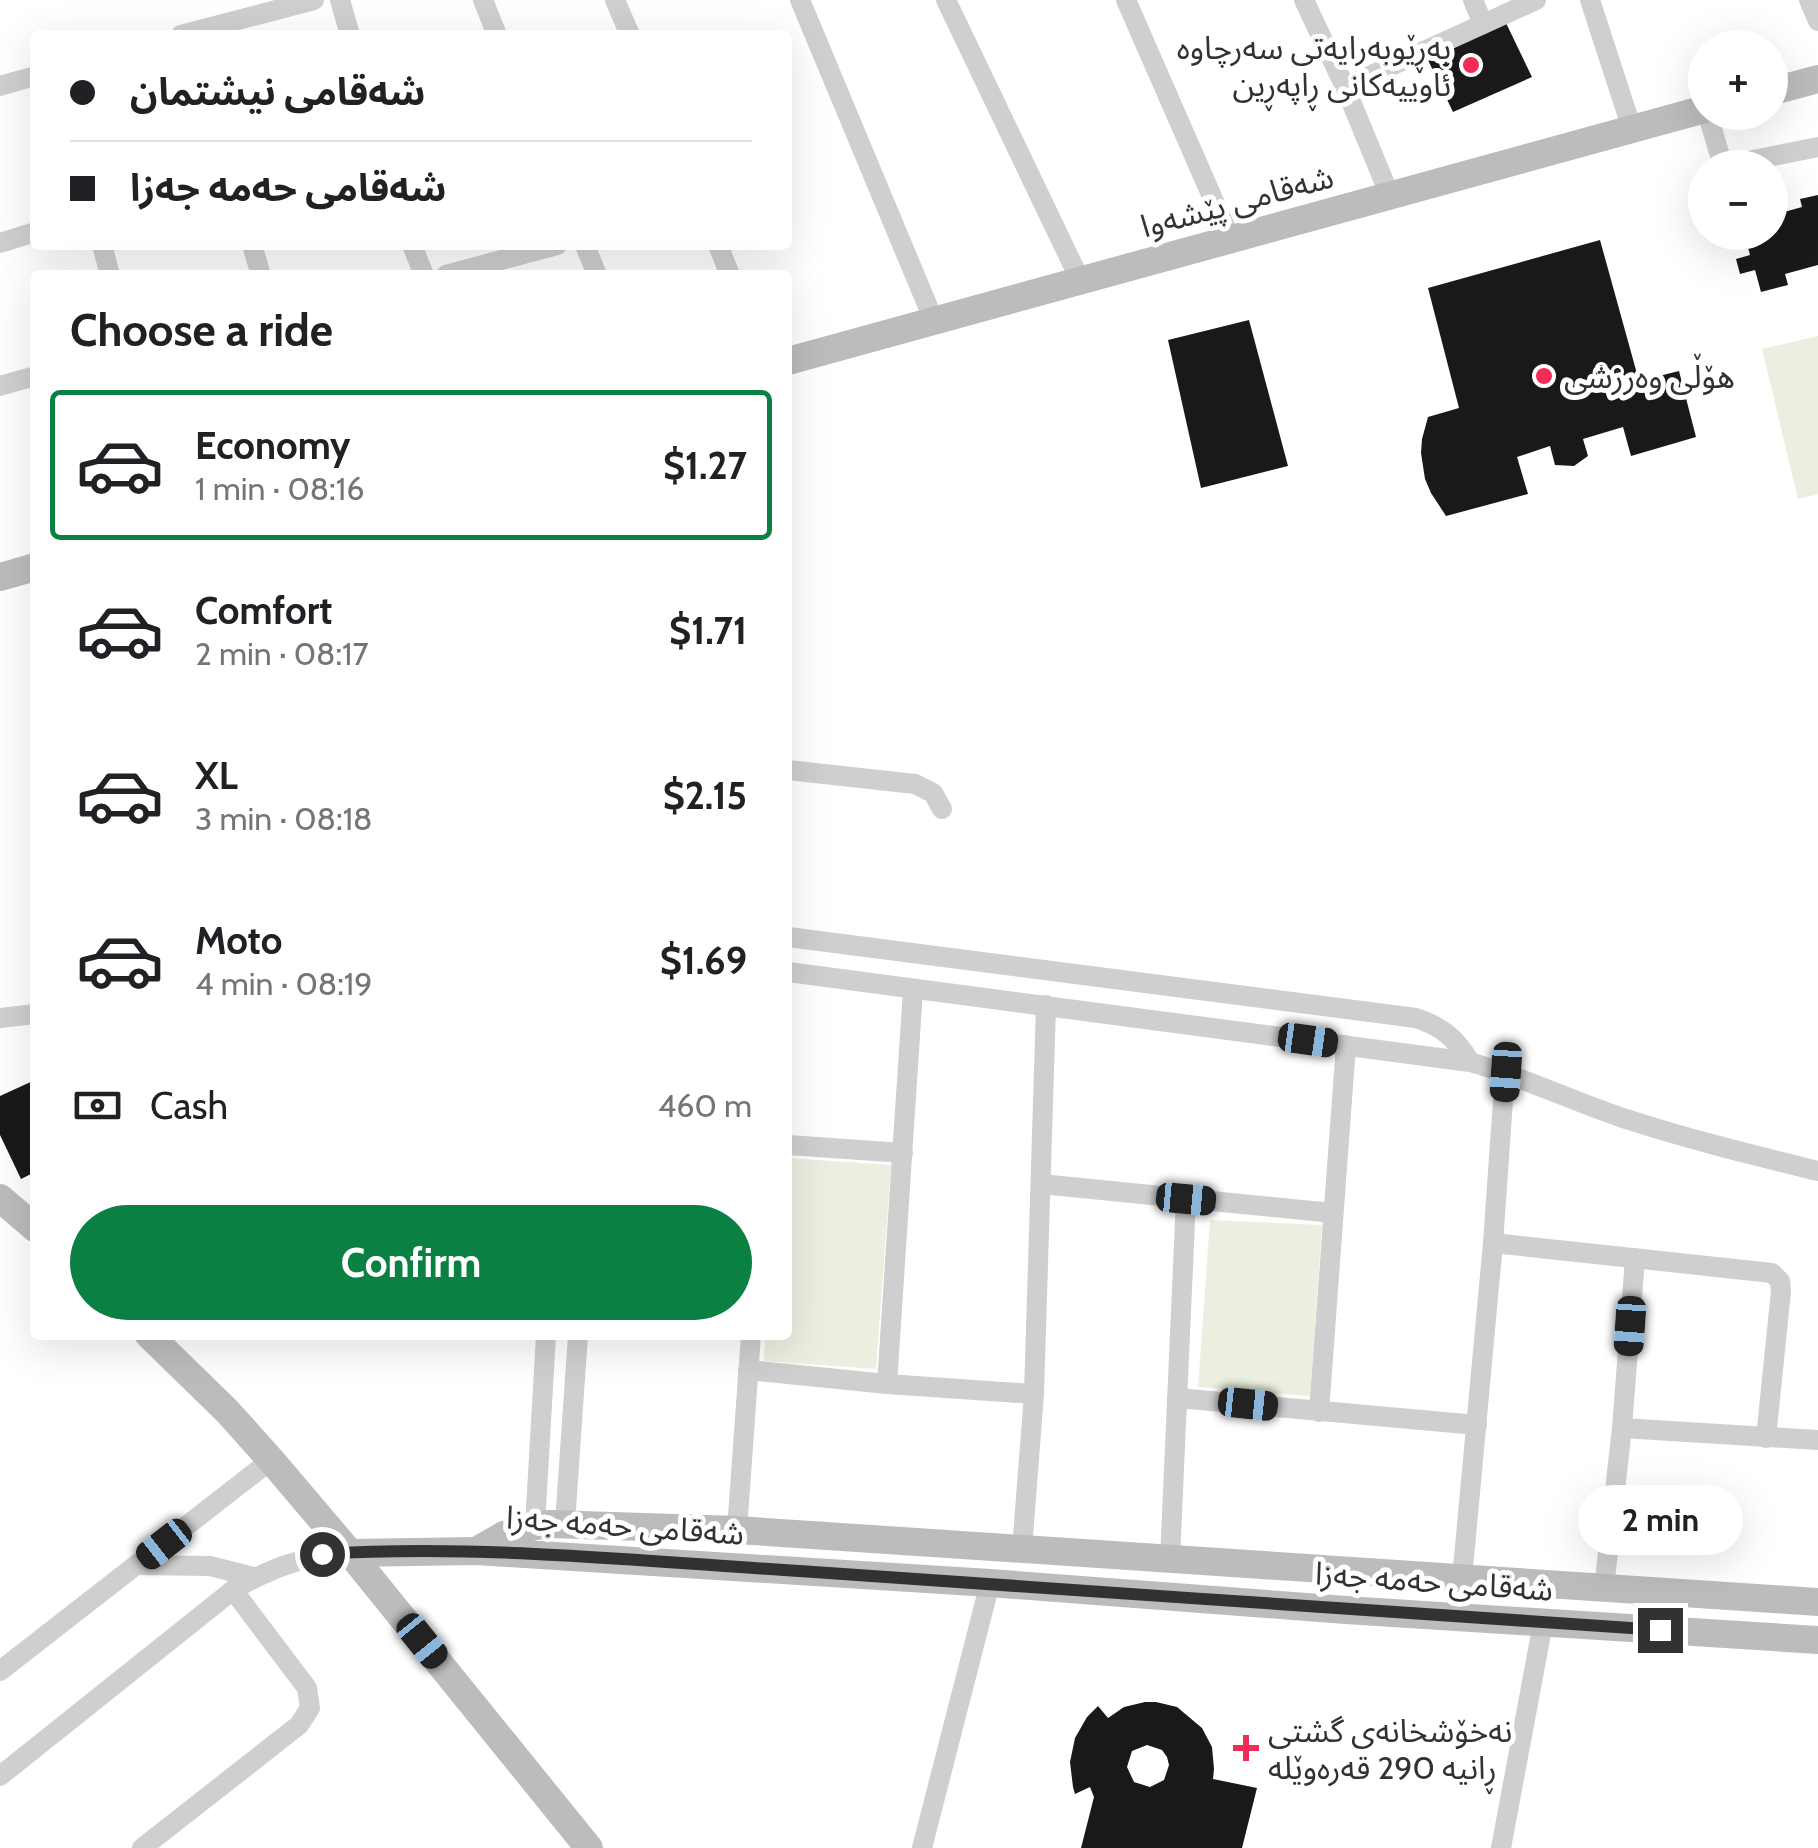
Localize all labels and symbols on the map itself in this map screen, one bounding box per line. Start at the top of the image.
place label: بەڕێوبەرایەتی سەرچاوە ئاوییەکانی ڕاپەڕین [1177,28,1451,111]
marker: بەڕێوبەرایەتی سەرچاوە ئاوییەکانی ڕاپەڕین [1460,54,1482,76]
street label: شەقامی پێشەوا [1136,157,1338,247]
place label: هۆڵی وەرزشی [1564,353,1735,396]
marker: هۆڵی وەرزشی [1533,365,1555,387]
car [1276,1021,1340,1059]
car [1489,1041,1523,1103]
car [1155,1181,1217,1217]
car [1613,1295,1647,1357]
car [1217,1386,1279,1422]
callout: 2 min [1578,1485,1742,1555]
street label: شەقامی حەمە جەزا [505,1497,745,1553]
car [131,1514,197,1574]
route start [300,1532,345,1577]
street label: شەقامی حەمە جەزا [1314,1553,1554,1609]
car [391,1608,453,1674]
route end [1638,1608,1683,1653]
place label: نەخۆشخانەی گشتی ڕانیە 290 قەرەوێلە [1268,1711,1512,1794]
marker: نەخۆشخانەی گشتی ڕانیە 290 قەرەوێلە [1233,1735,1259,1761]

